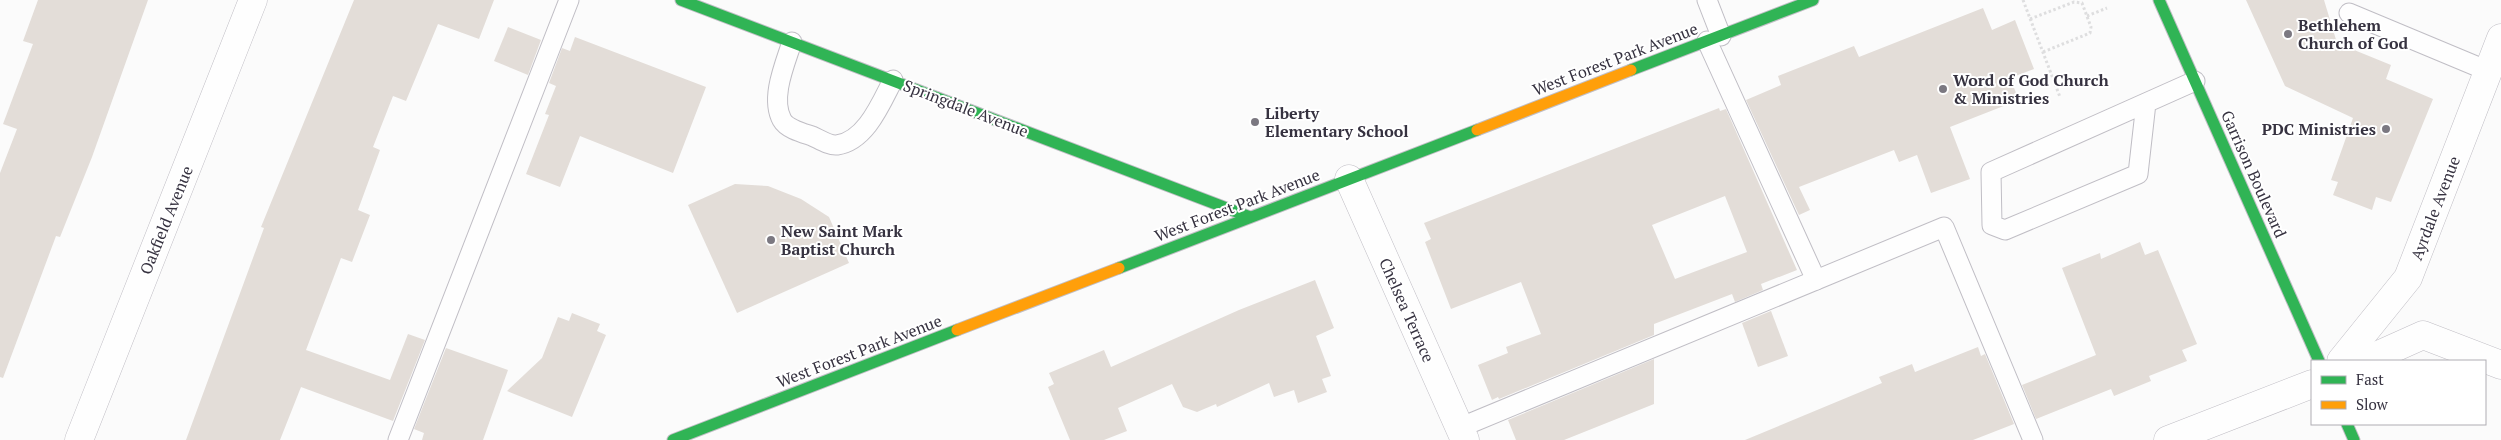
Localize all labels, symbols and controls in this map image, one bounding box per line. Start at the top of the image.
place label: Bethlehem Church of God [2298,14,2408,54]
street label: West Forest Park Avenue [1529,17,1701,101]
marker: Bethlehem Church of God [2282,28,2294,40]
place label: Word of God Church & Ministries [1953,69,2109,109]
street label: Springdale Avenue [900,74,1032,142]
marker: Word of God Church & Ministries [1937,83,1949,95]
place label: Liberty Elementary School [1265,102,1409,142]
street label: Garrison Boulevard [2216,107,2292,241]
marker: Liberty Elementary School [1249,116,1261,128]
place label: PDC Ministries [2262,118,2376,140]
marker: PDC Ministries [2380,123,2392,135]
street label: Ayrdale Avenue [2405,153,2465,263]
street label: Oakfield Avenue [134,162,198,278]
street label: West Forest Park Avenue [1151,163,1323,247]
place label: New Saint Mark Baptist Church [781,220,903,260]
marker: New Saint Mark Baptist Church [765,234,777,246]
street label: Chelsea Terrace [1374,254,1440,366]
street label: West Forest Park Avenue [773,309,945,393]
legend [2311,360,2486,425]
text: Fast [2356,369,2384,389]
text: Slow [2356,394,2389,414]

